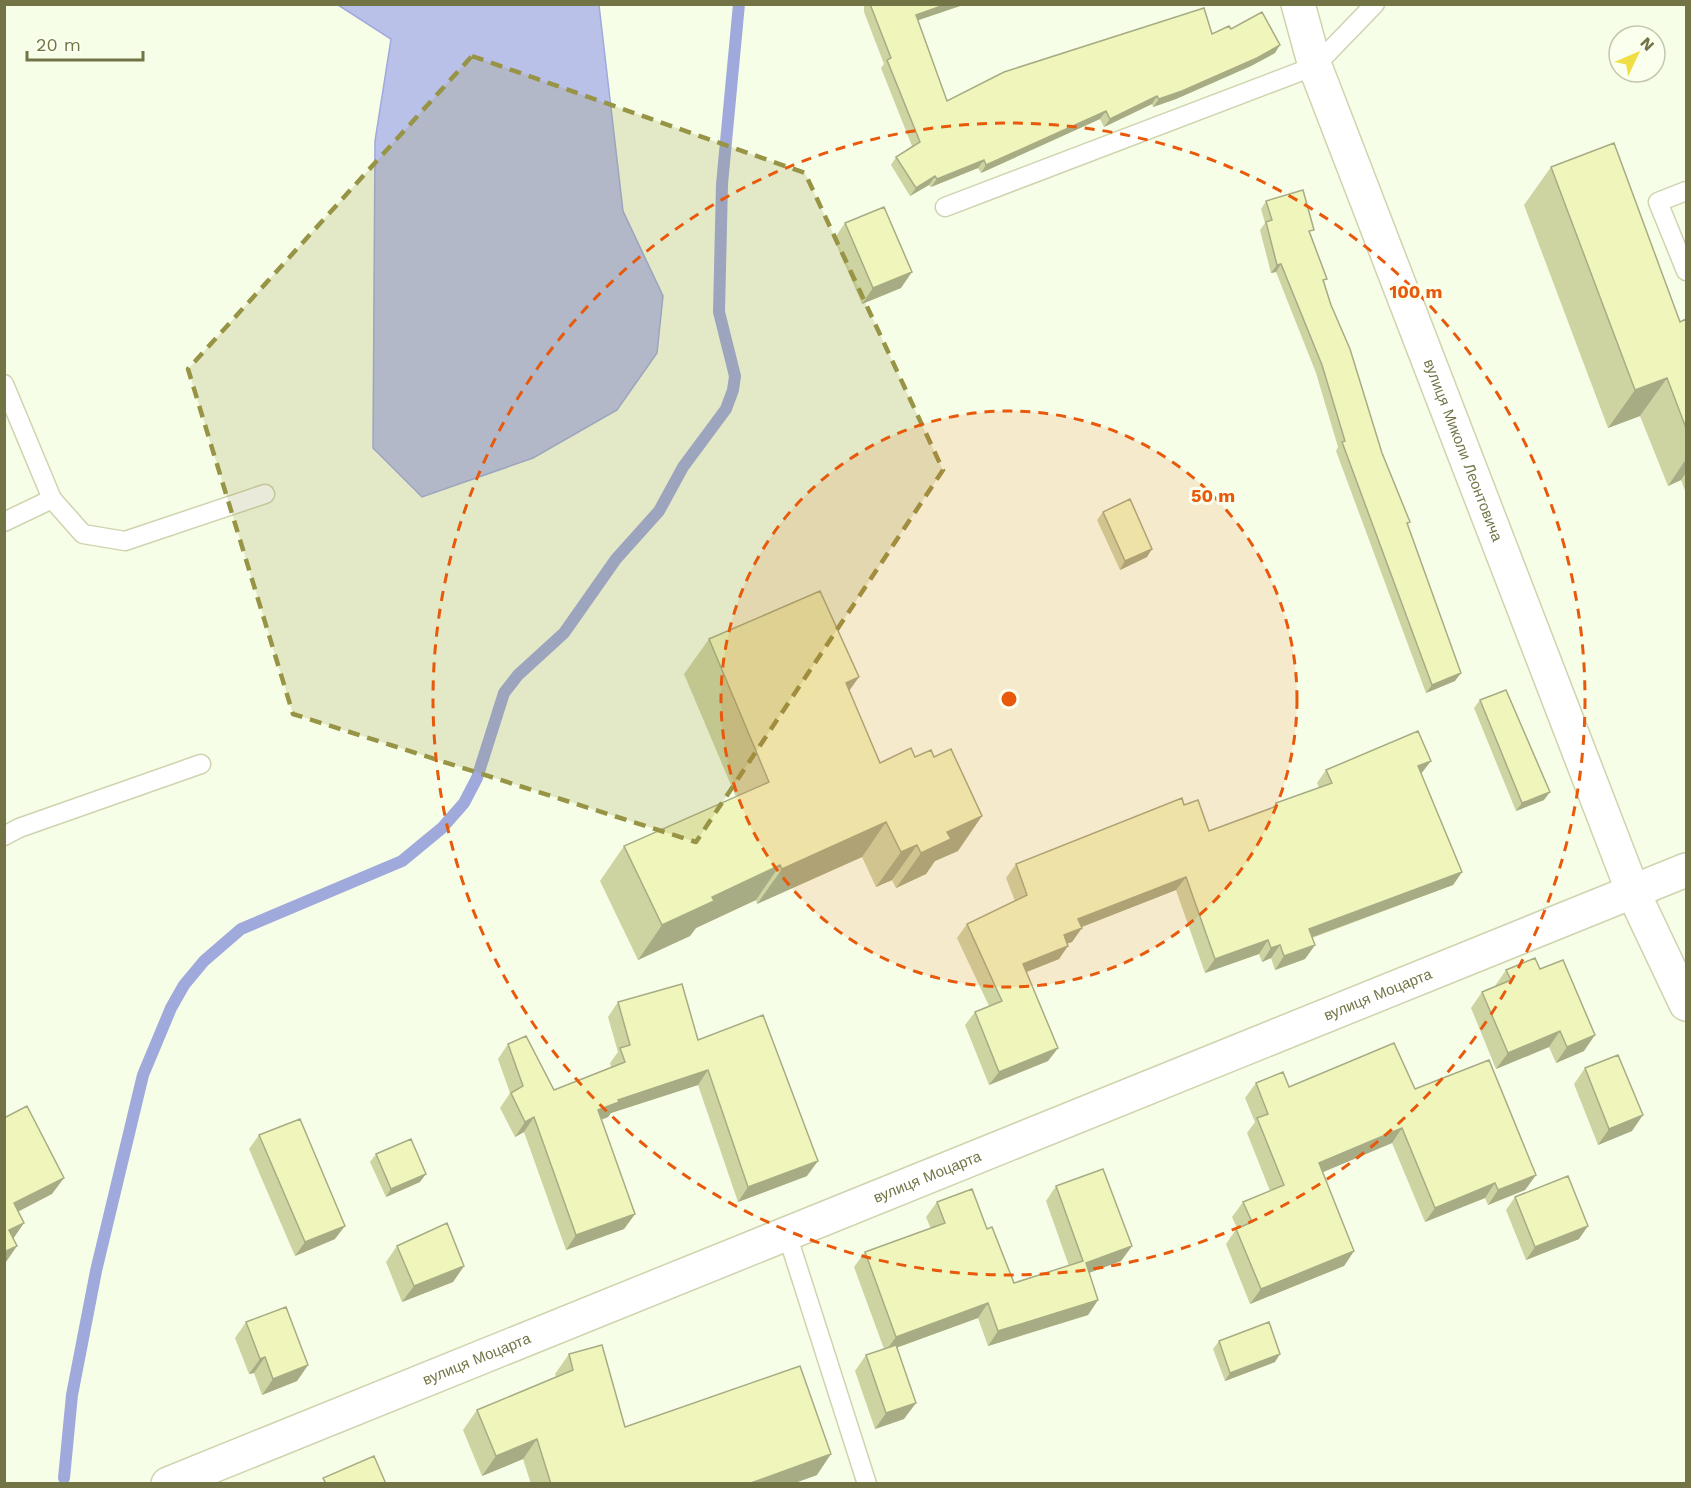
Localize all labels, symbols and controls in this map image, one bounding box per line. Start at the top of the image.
scale bar [27,24,142,62]
north arrow [1607,24,1667,84]
text: N [1636,33,1658,55]
text: 20 m [36,34,81,55]
text: 100 m [1389,281,1443,302]
street label: вулиця Миколи Леонтовича [1420,356,1506,545]
text: 50 m [1191,485,1235,506]
centre of rings [999,689,1019,709]
street label: вулиця Моцарта [1321,965,1435,1025]
street label: вулиця Моцарта [871,1147,984,1207]
street label: вулиця Моцарта [420,1329,534,1389]

